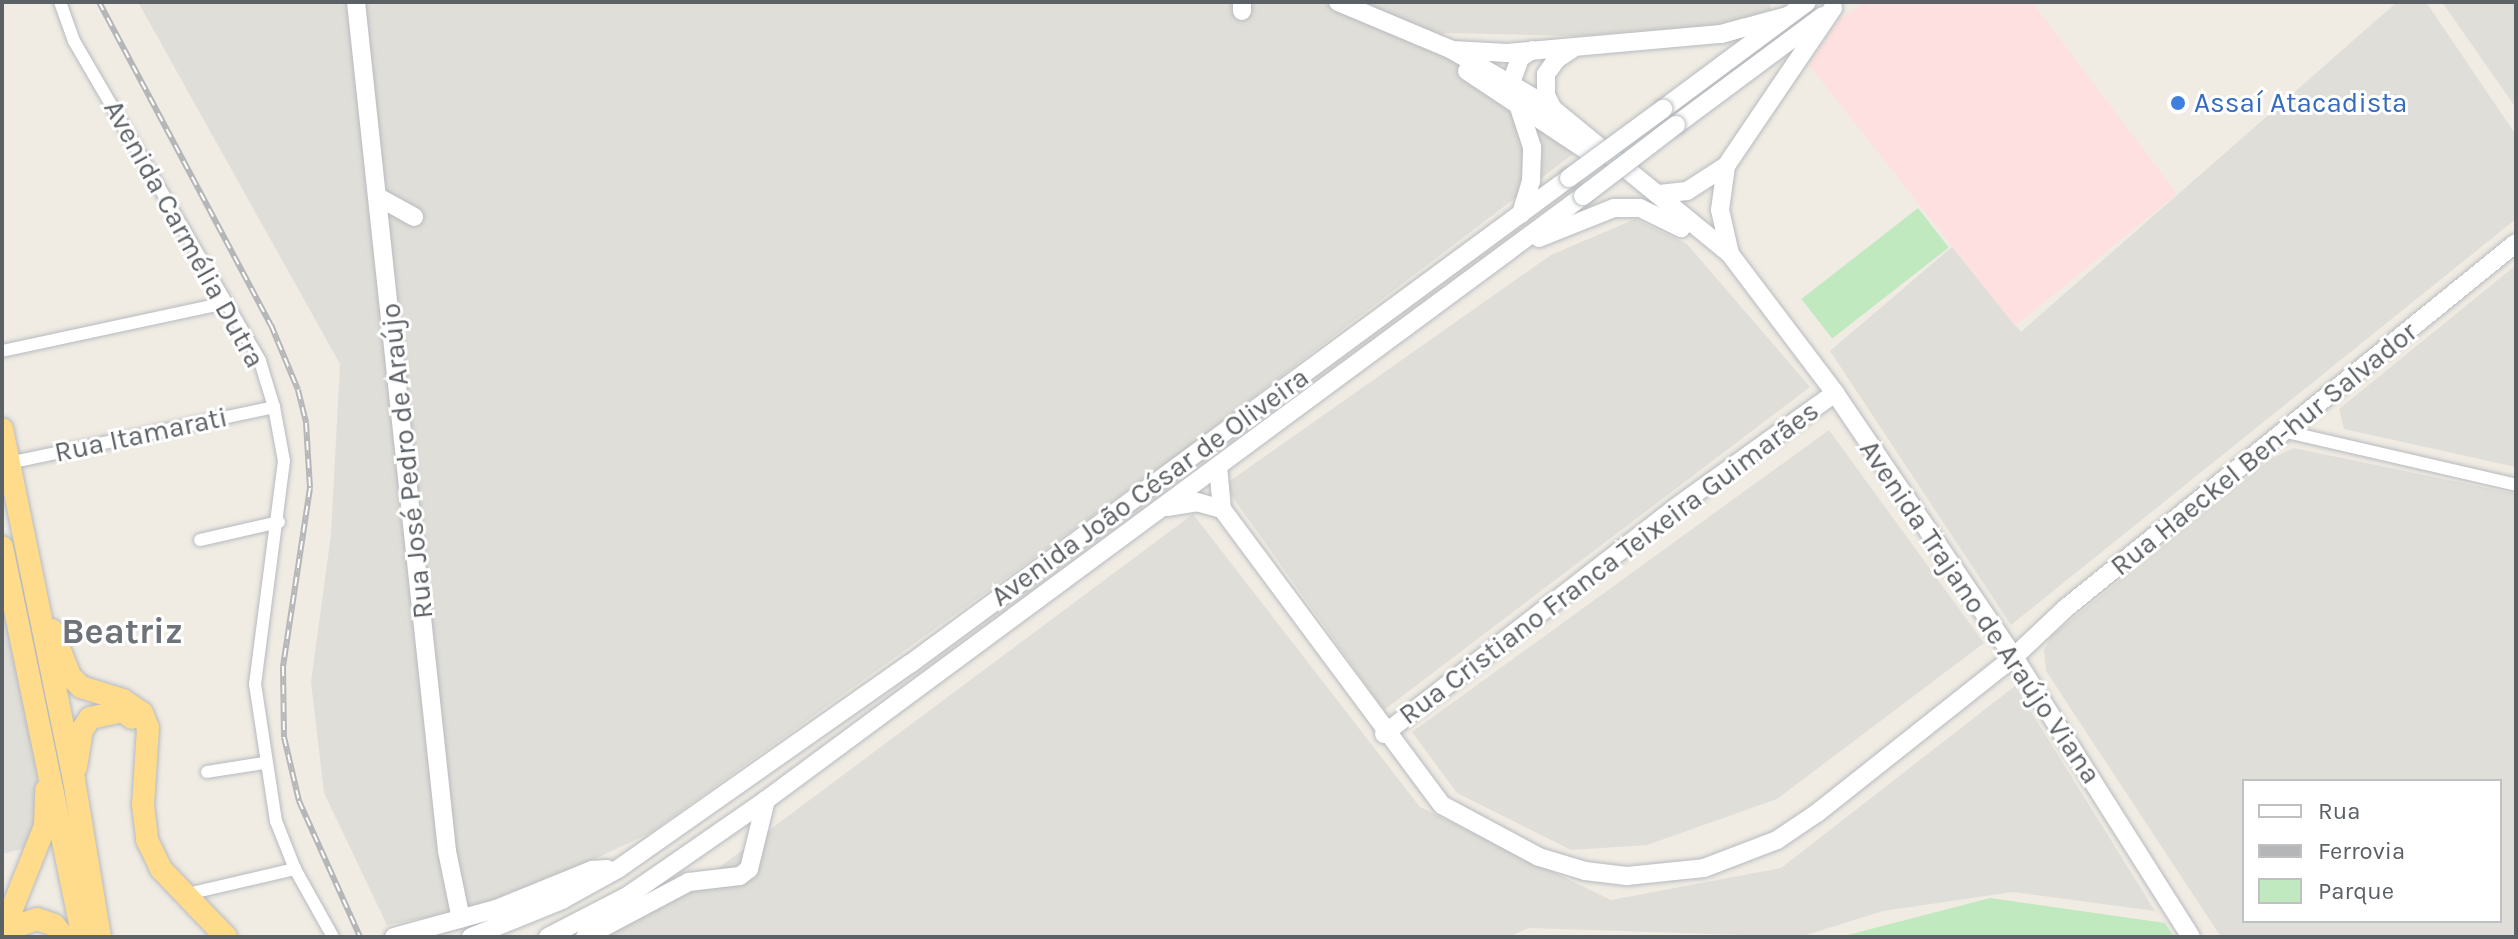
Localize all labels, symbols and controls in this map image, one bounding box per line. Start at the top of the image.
place label: Assaí Atacadista [2194,86,2407,120]
street label: Avenida Carmélia Dutra [96,94,272,374]
marker: Assaí Atacadista [2169,94,2187,112]
street label: Rua José Pedro de Araújo [374,301,440,621]
street label: Rua Haeckel Ben-hur Salvador [2104,315,2424,583]
street label: Avenida João César de Oliveira [985,360,1315,614]
street label: Rua Cristiano Franca Teixeira Guimarães [1393,394,1825,732]
street label: Rua Itamarati [51,400,231,470]
street label: Avenida Trajano de Araújo Viana [1852,434,2108,790]
district label: Beatriz [61,610,183,654]
legend [2242,779,2502,923]
text: Rua [2318,797,2360,825]
text: Ferrovia [2318,837,2405,865]
text: Parque [2318,877,2394,905]

